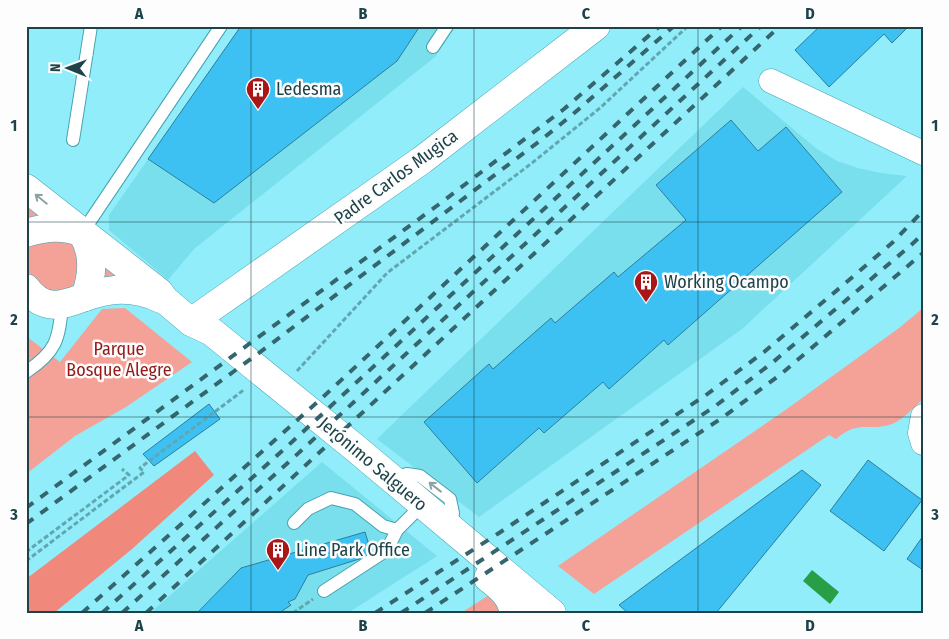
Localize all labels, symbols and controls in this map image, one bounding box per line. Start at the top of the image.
text: A [134,4,144,23]
text: B [359,4,368,23]
text: C [582,4,591,23]
text: D [805,4,815,23]
north arrow [42,42,92,92]
text: N [47,63,64,72]
building icon: Ledesma [245,76,271,110]
place label: Ledesma [276,78,342,100]
text: 1 [11,116,17,135]
text: 1 [932,116,938,135]
street label: Padre Carlos Mugica [330,125,462,229]
one-way arrow [34,194,47,205]
building icon: Working Ocampo [633,269,659,303]
place label: Working Ocampo [664,271,789,293]
text: 2 [9,310,18,329]
text: 2 [930,310,939,329]
park label: Parque Bosque Alegre [66,338,172,381]
street label: Jerónimo Salguero [314,412,432,516]
one-way arrow [429,482,442,493]
text: 3 [9,505,18,524]
text: 3 [930,505,939,524]
building icon: Line Park Office [265,537,291,571]
place label: Line Park Office [296,539,410,561]
text: A [134,616,144,635]
text: B [359,616,368,635]
text: C [582,616,591,635]
text: D [805,616,815,635]

